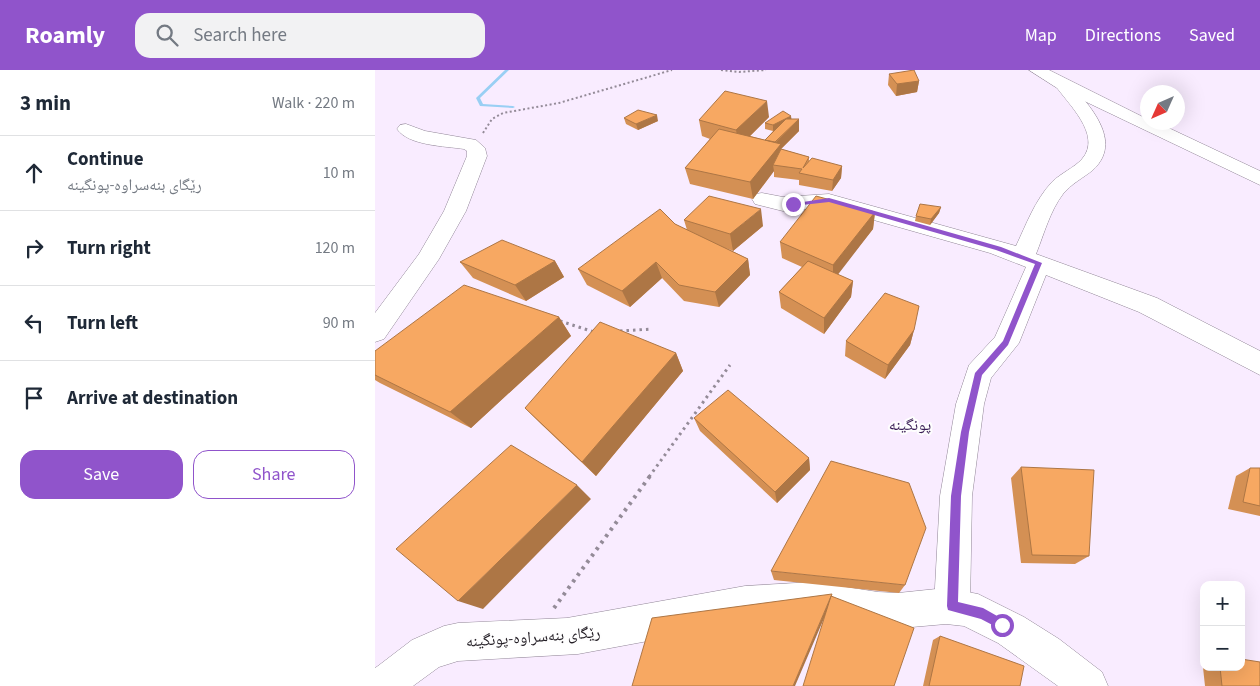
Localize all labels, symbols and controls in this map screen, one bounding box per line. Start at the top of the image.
search box [135,13,485,58]
text: Roamly [25,18,105,53]
icon: search [153,21,181,49]
text: Search here [193,22,287,49]
text: Map [1025,23,1057,48]
text: Directions [1085,23,1161,48]
text: Saved [1189,23,1235,48]
north arrow [1140,85,1185,130]
text: 3 min [20,88,71,118]
text: Walk · 220 m [272,92,355,114]
text: Continue [67,146,144,173]
icon: ahead [20,159,48,187]
text: 10 m [323,162,355,184]
text: رێگای بنەسراوە-پونگینە [67,174,202,196]
route end [782,193,805,216]
icon: right [20,234,48,262]
text: Turn right [67,235,151,262]
text: 120 m [315,237,355,259]
icon: left [20,309,48,337]
text: Turn left [67,310,138,337]
text: 90 m [323,312,355,334]
icon: arrive [20,384,48,412]
text: Arrive at destination [67,385,238,412]
district label: پونگینە [889,414,931,436]
button: Save [20,450,183,499]
button: Share [193,450,355,499]
map controls [1200,581,1245,671]
button: + [1200,581,1245,626]
route start [991,614,1014,637]
street label: رێگای بنەسراوە-پونگینە [465,621,601,653]
button: − [1200,626,1245,671]

